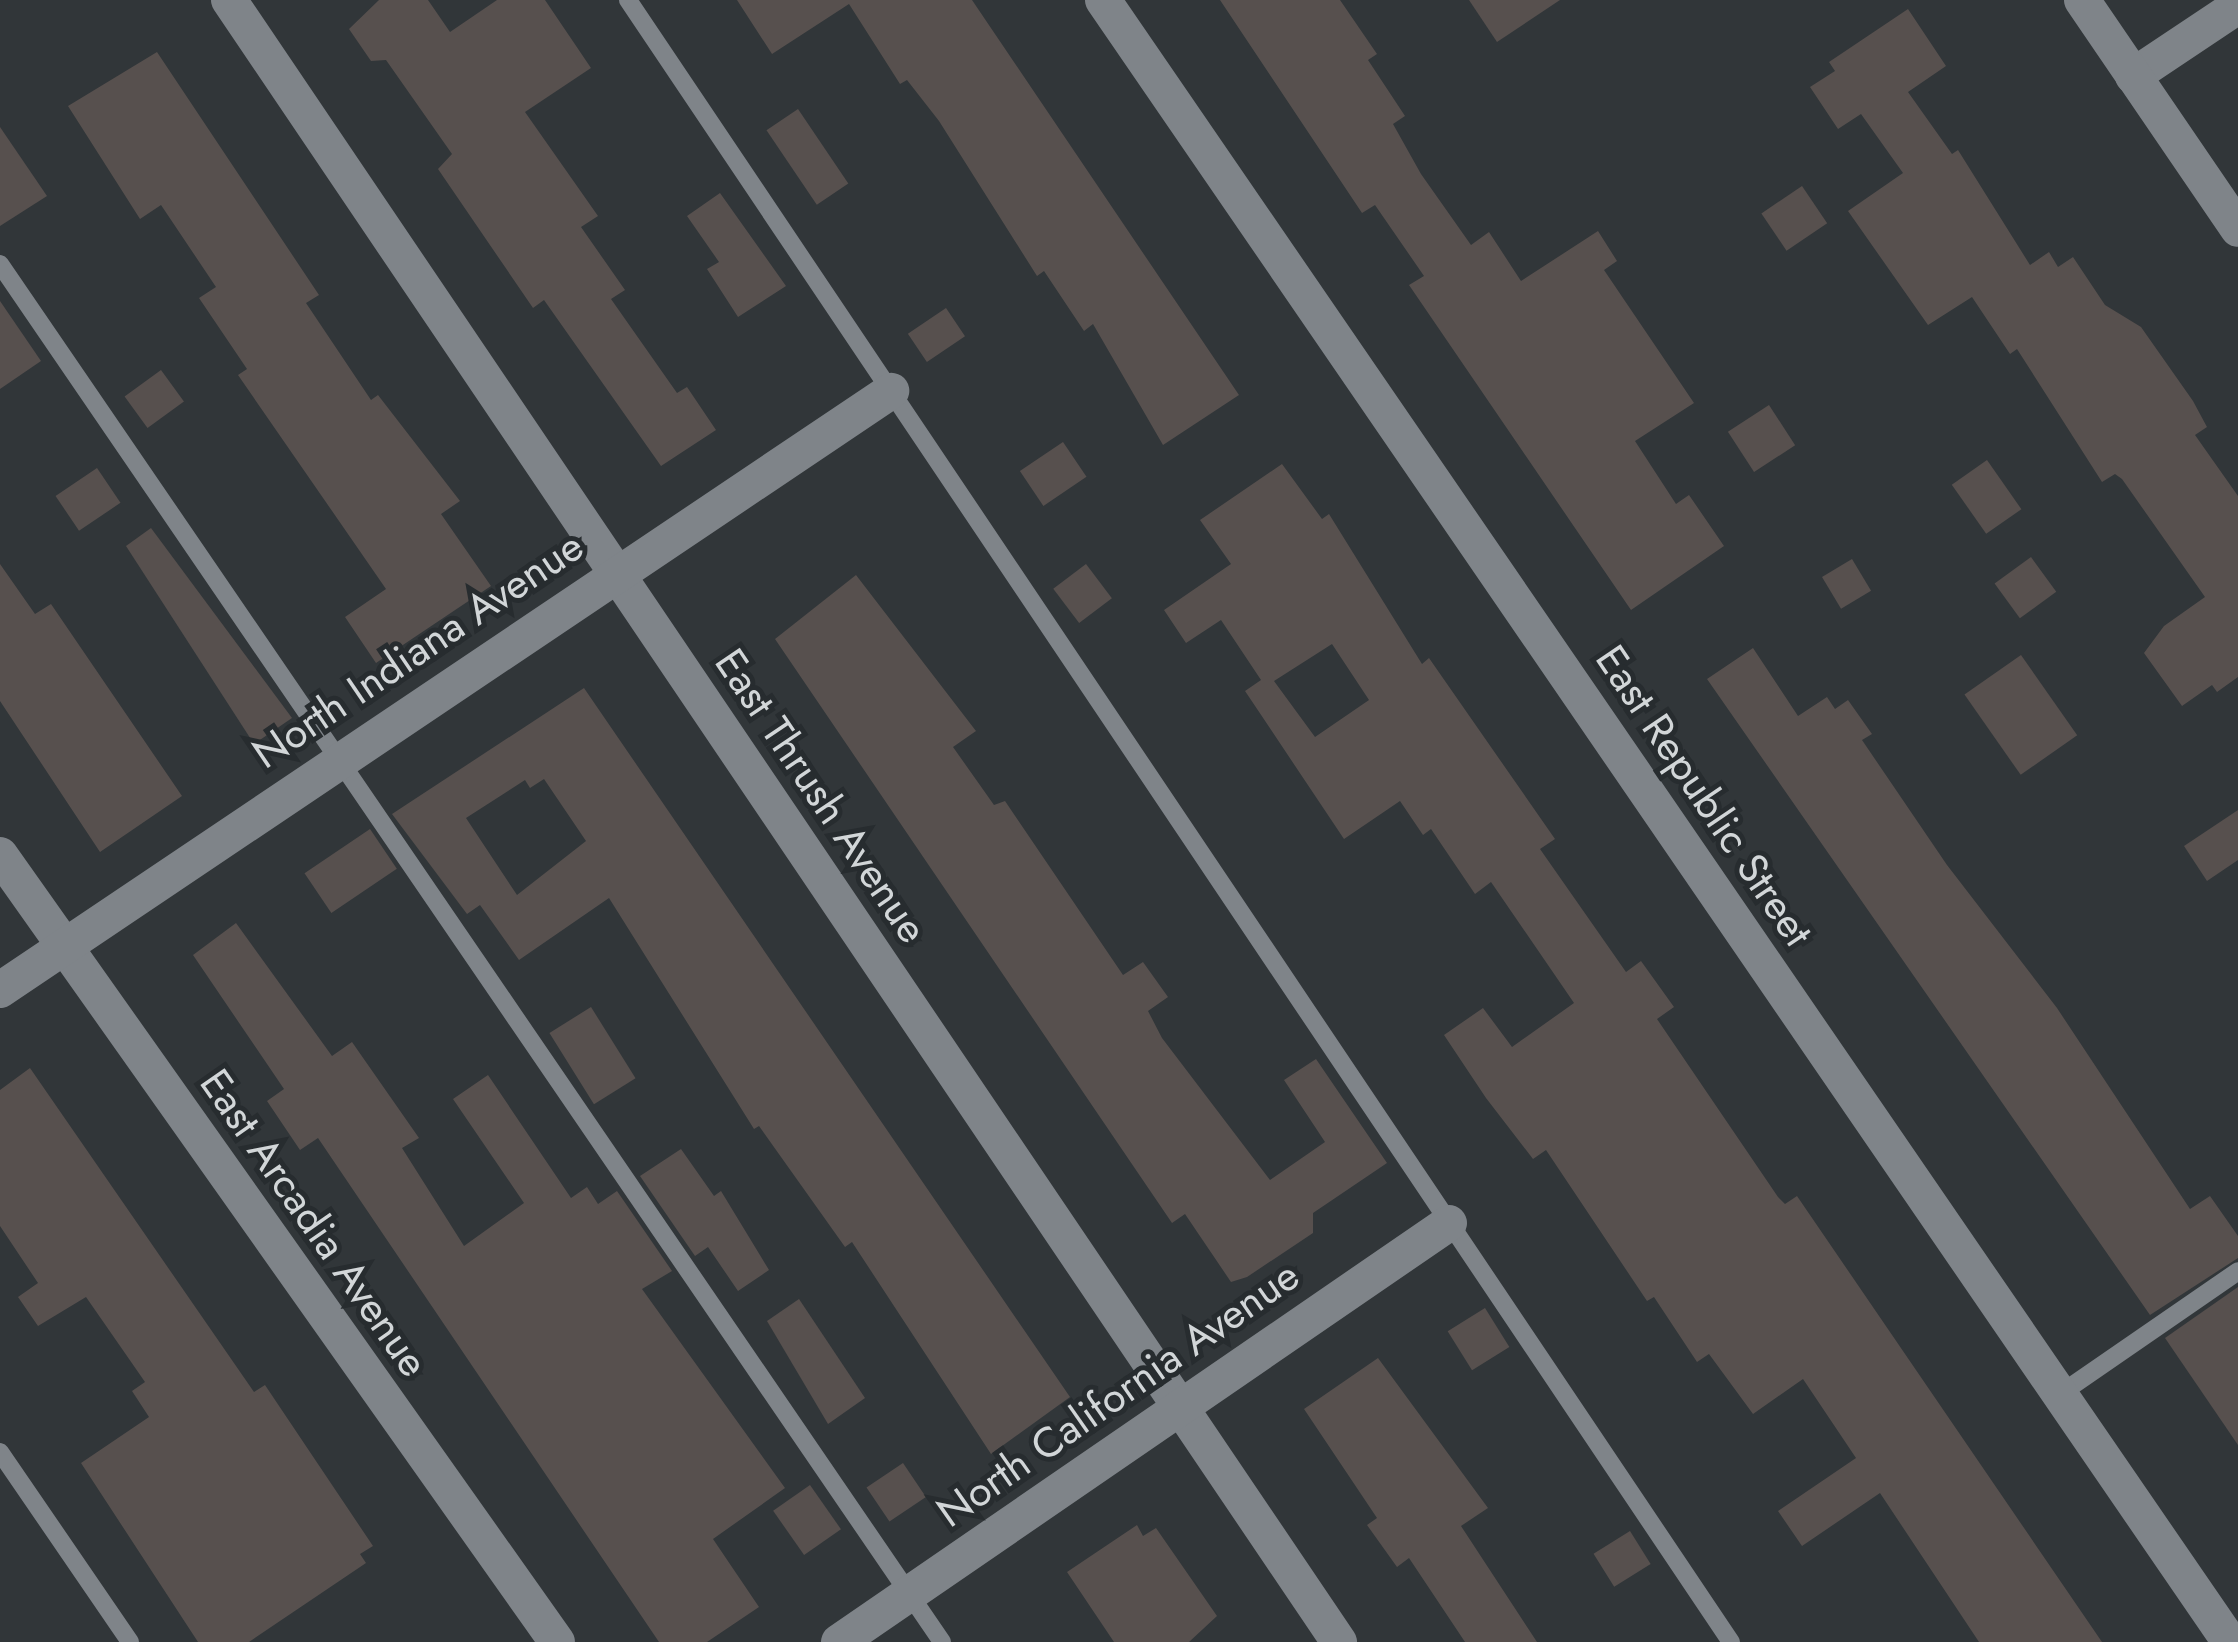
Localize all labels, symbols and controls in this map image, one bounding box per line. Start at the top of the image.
street label: North Indiana Avenue [243,521,593,779]
street label: East Republic Street [1585,636,1823,956]
street label: East Thrush Avenue [704,640,938,952]
street label: East Arcadia Avenue [189,1060,439,1386]
street label: North California Avenue [927,1250,1309,1538]

